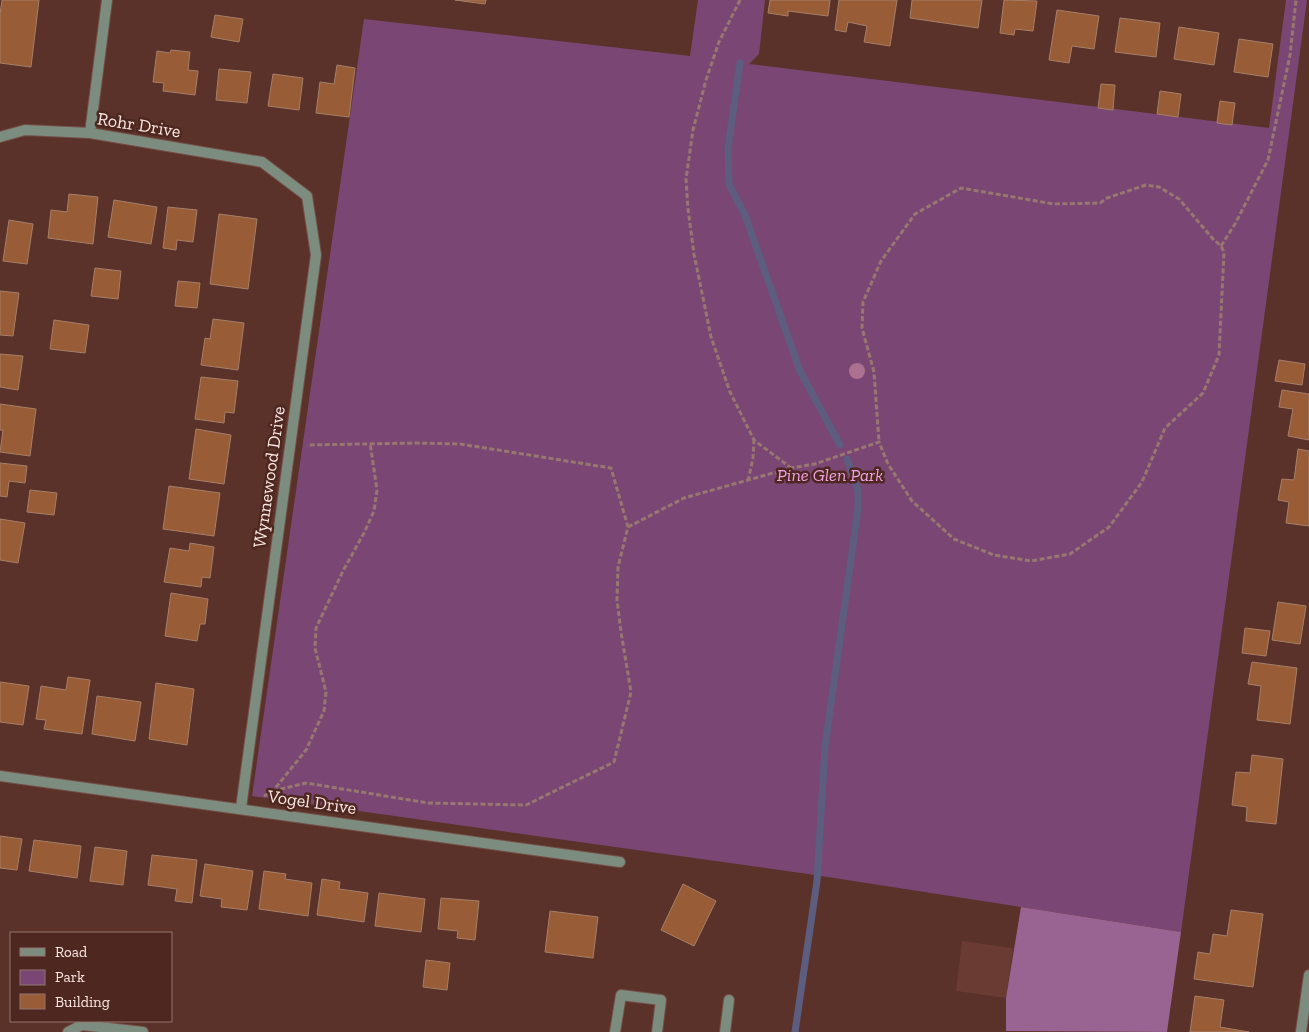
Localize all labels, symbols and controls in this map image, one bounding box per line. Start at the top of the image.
street label: Rohr Drive [96,108,182,142]
street label: Wynnewood Drive [248,405,290,549]
park label: Pine Glen Park [777,464,883,486]
street label: Vogel Drive [265,785,358,819]
legend [10,932,172,1022]
text: Road [55,943,88,961]
text: Park [55,968,85,986]
text: Building [55,993,110,1011]

